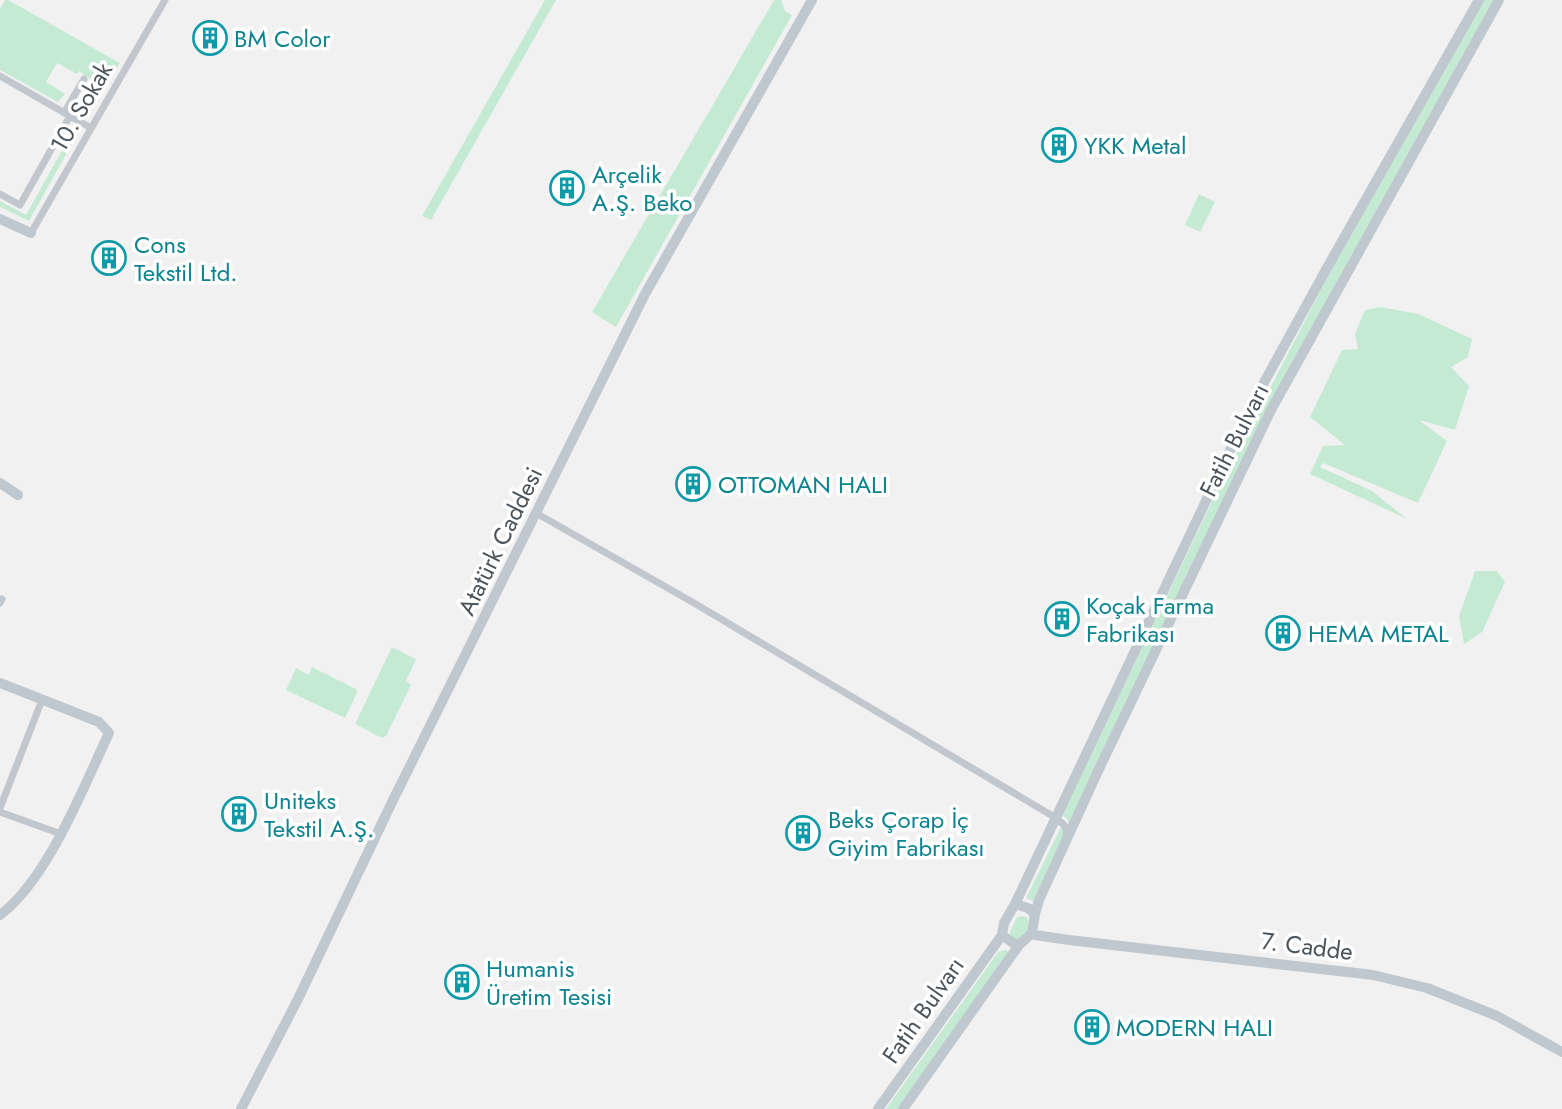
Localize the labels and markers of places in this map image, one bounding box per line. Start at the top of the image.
building icon: BM Color [191,19,229,57]
place label: BM Color [234,21,331,56]
building icon: YKK Metal [1040,126,1078,164]
place label: YKK Metal [1084,128,1186,163]
place label: Arçelik A.Ş. Beko [592,157,692,220]
building icon: Arçelik A.Ş. Beko [548,169,586,207]
place label: Cons Tekstil Ltd. [134,227,238,290]
building icon: Cons Tekstil Ltd. [90,239,128,277]
building icon: OTTOMAN HALI [674,465,712,503]
place label: OTTOMAN HALI [718,467,888,502]
place label: Koçak Farma Fabrikası [1086,588,1214,651]
building icon: Koçak Farma Fabrikası [1043,600,1081,638]
building icon: HEMA METAL [1264,614,1302,652]
place label: HEMA METAL [1308,616,1449,651]
place label: Uniteks Tekstil A.Ş. [264,783,374,846]
building icon: Uniteks Tekstil A.Ş. [220,795,258,833]
place label: Beks Çorap İç Giyim Fabrikası [828,802,985,865]
building icon: Beks Çorap İç Giyim Fabrikası [784,814,822,852]
place label: Humanis Üretim Tesisi [486,951,612,1014]
building icon: Humanis Üretim Tesisi [443,963,481,1001]
building icon: MODERN HALI [1073,1008,1111,1046]
place label: MODERN HALI [1116,1010,1273,1045]

